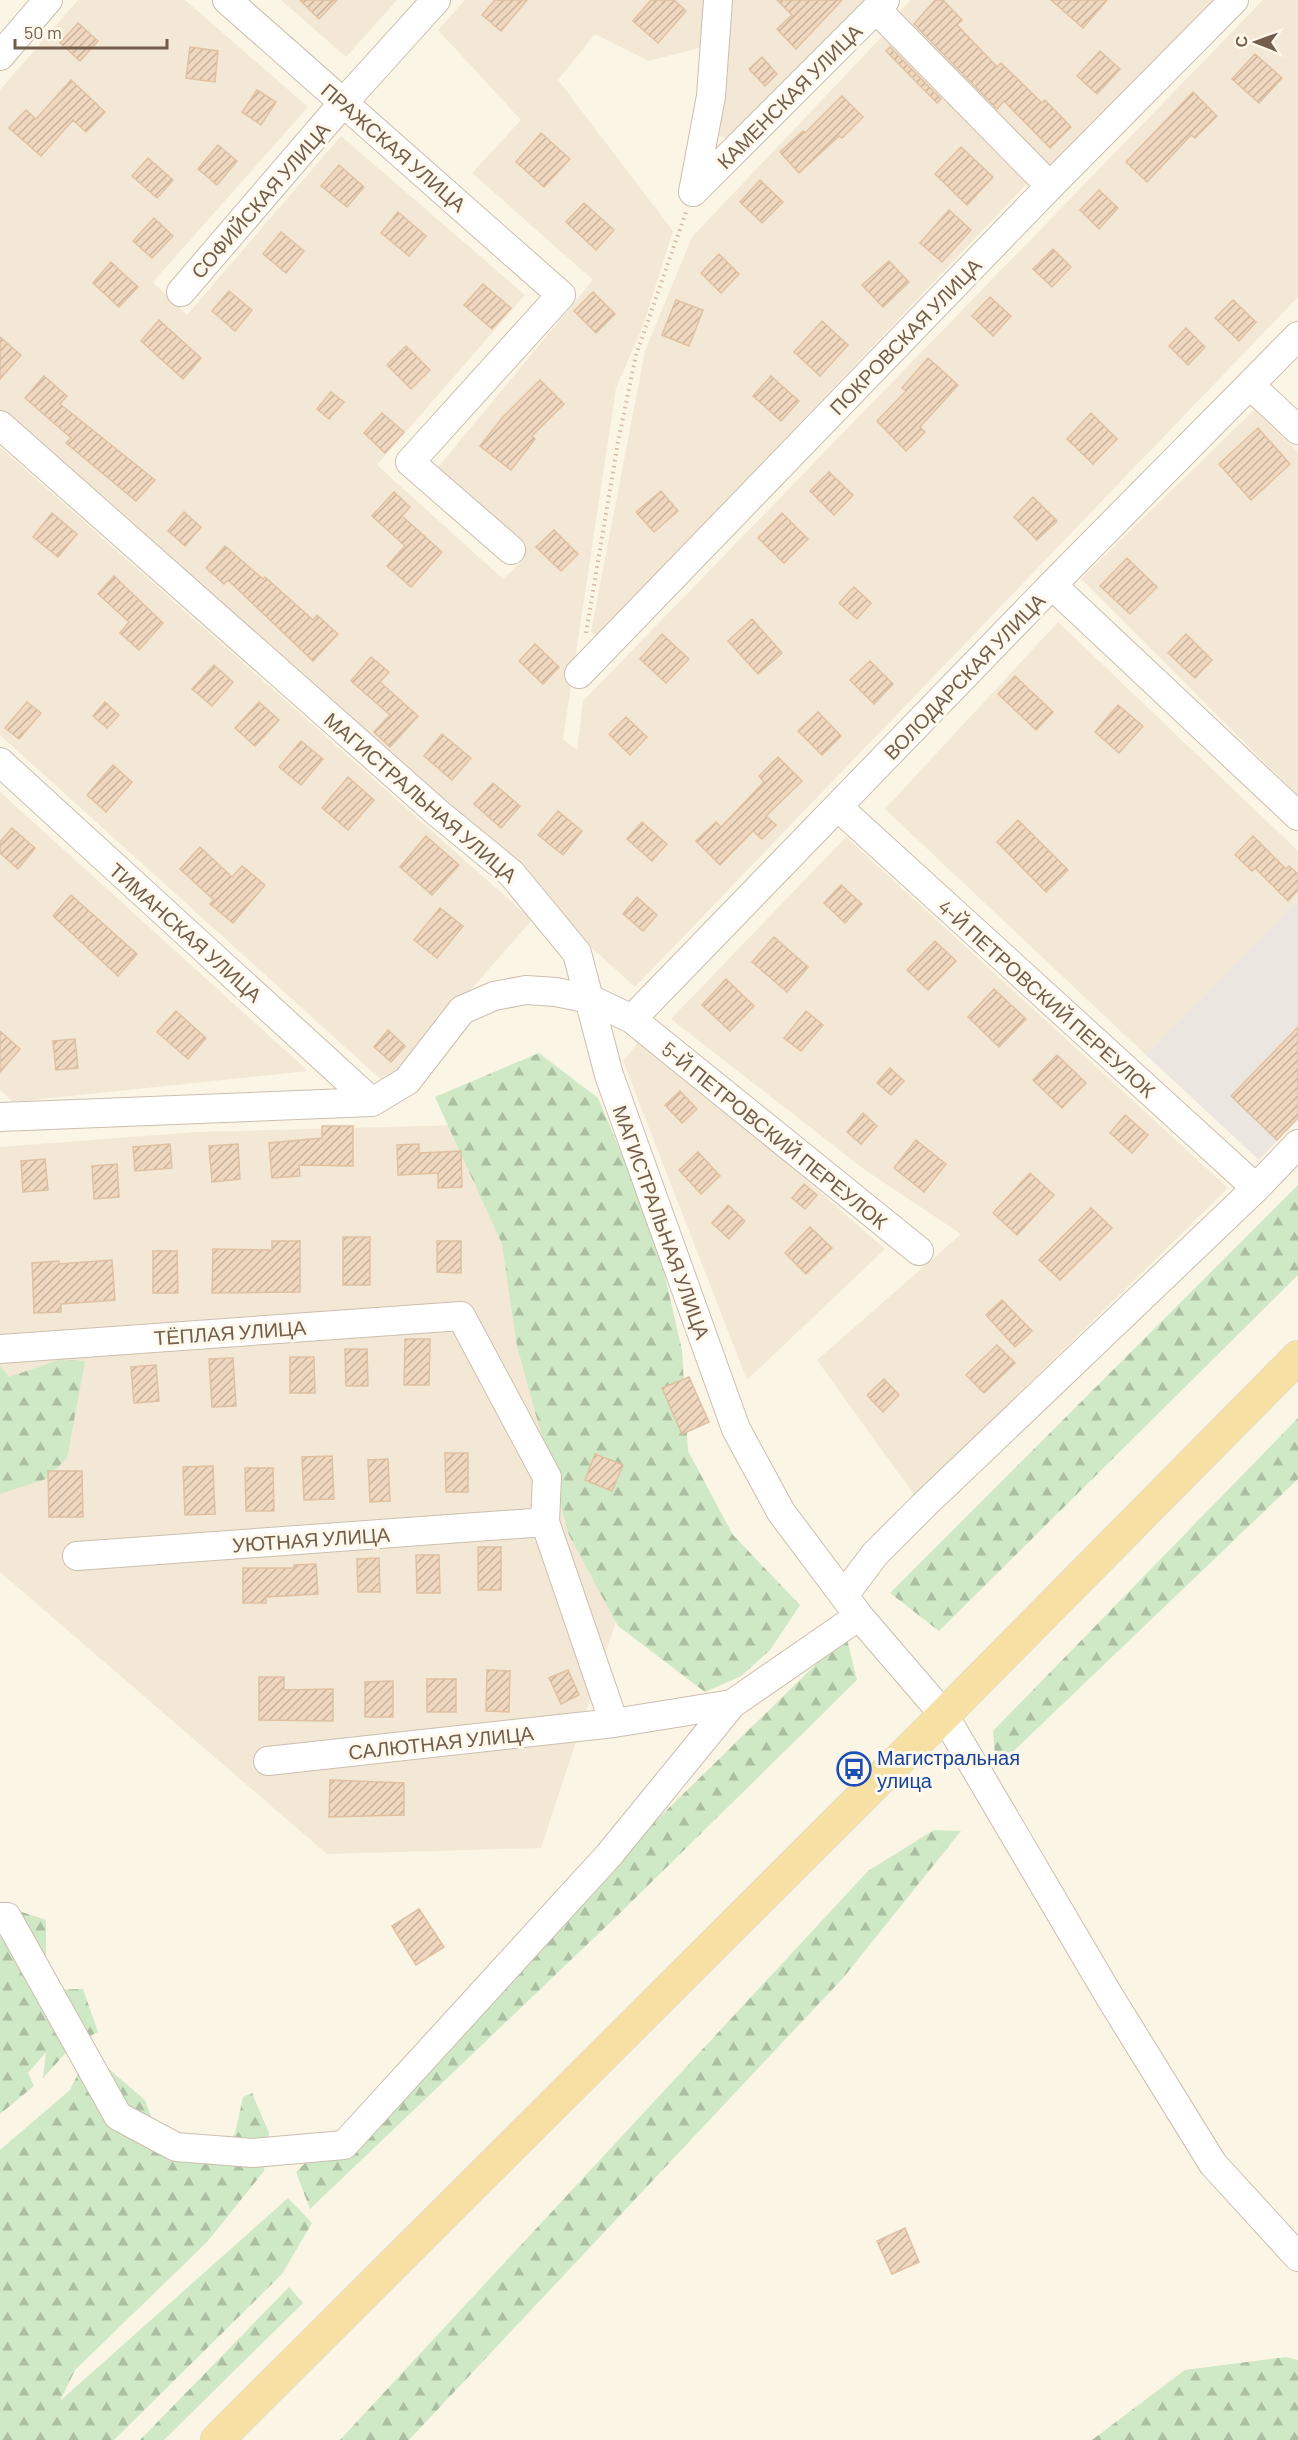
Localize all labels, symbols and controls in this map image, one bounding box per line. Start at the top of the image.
scale bar [15,12,166,50]
north arrow [1226,12,1286,72]
street label: КАМЕНСКАЯ УЛИЦА [712,18,867,173]
text: 50 m [24,21,62,43]
text: С [1231,35,1250,48]
street label: ПРАЖСКАЯ УЛИЦА [317,78,472,217]
street label: СОФИЙСКАЯ УЛИЦА [186,117,335,283]
street label: ПОКРОВСКАЯ УЛИЦА [824,252,986,419]
street label: ВОЛОДАРСКАЯ УЛИЦА [878,587,1050,764]
street label: МАГИСТРАЛЬНАЯ УЛИЦА [320,707,523,888]
street label: ТИМАНСКАЯ УЛИЦА [105,857,268,1007]
street label: 4-Й ПЕТРОВСКИЙ ПЕРЕУЛОК [933,894,1161,1102]
street label: 5-Й ПЕТРОВСКИЙ ПЕРЕУЛОК [657,1037,893,1234]
street label: МАГИСТРАЛЬНАЯ УЛИЦА [608,1102,716,1343]
street label: ТЁПЛАЯ УЛИЦА [153,1315,308,1349]
street label: УЮТНАЯ УЛИЦА [231,1521,391,1556]
street label: САЛЮТНАЯ УЛИЦА [347,1720,535,1764]
place label: Магистральная улица [877,1745,1020,1792]
bus stop icon: Магистральная улица [836,1751,872,1787]

